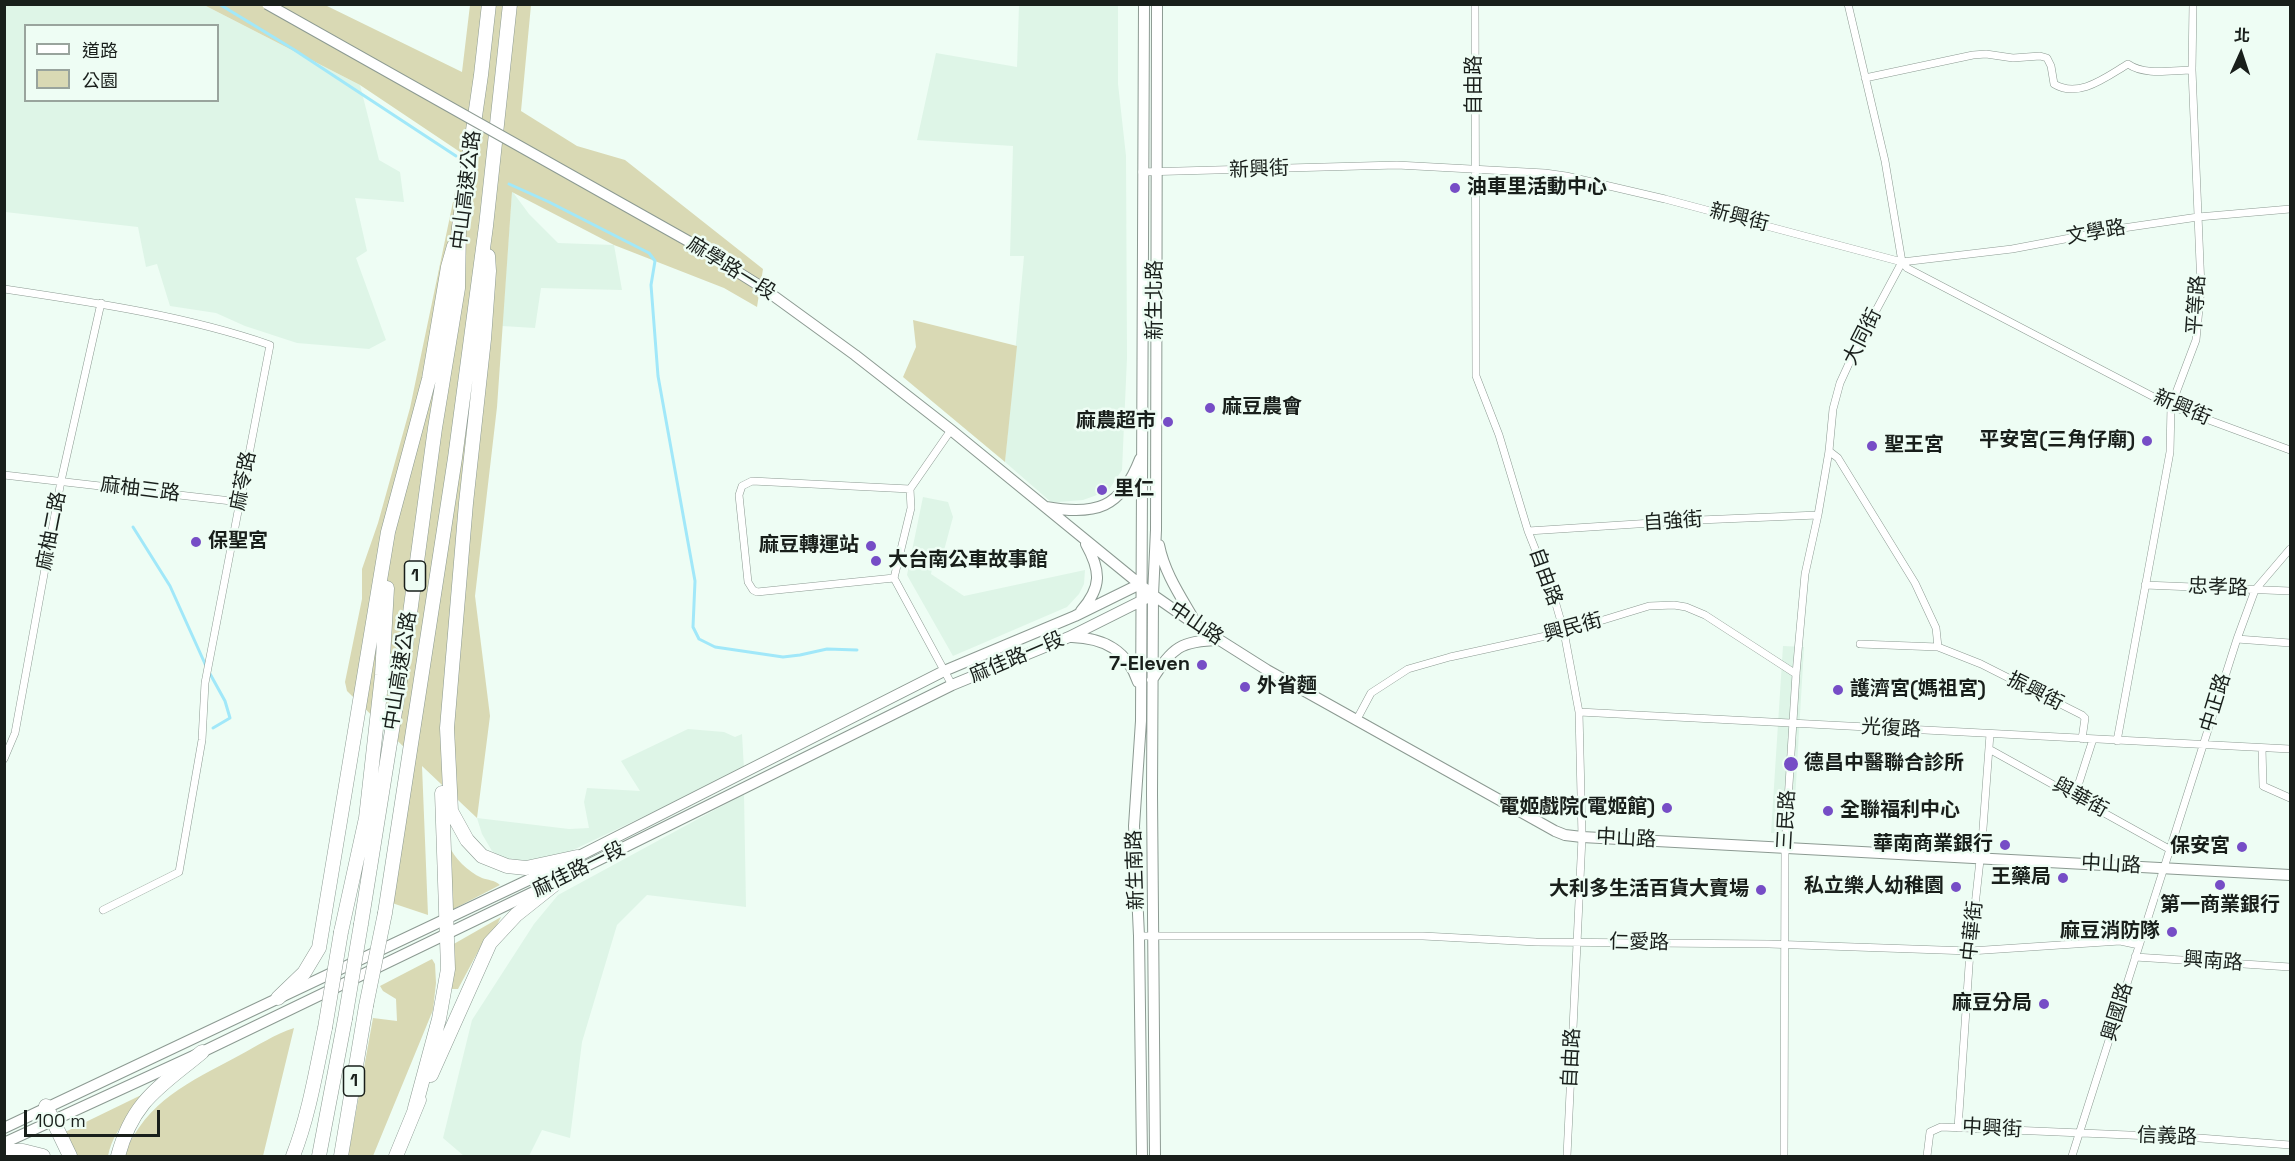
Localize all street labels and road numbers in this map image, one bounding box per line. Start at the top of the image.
street label: 自由路 [1463,55,1487,115]
street label: 中山高速公路 [448,129,486,251]
street label: 新興街 [1229,157,1289,183]
street label: 新興街 [1707,199,1771,237]
street label: 文學路 [2064,216,2128,250]
street label: 麻學路一段 [682,232,780,306]
street label: 新生北路 [1144,260,1168,340]
street label: 平等路 [2183,274,2211,336]
street label: 大同街 [1839,305,1887,369]
street label: 新興街 [2150,385,2214,431]
street label: 麻苓路 [226,449,262,513]
street label: 麻柚三路 [99,473,181,507]
street label: 麻柚二路 [33,489,71,573]
street label: 自強街 [1642,508,1704,536]
street label: 自由路 [1523,545,1567,609]
road number: 1 [404,561,426,591]
street label: 忠孝路 [2188,575,2248,601]
street label: 中山路 [1164,597,1228,651]
street label: 興民街 [1541,609,1605,647]
street label: 中山高速公路 [380,610,422,732]
street label: 麻佳路一段 [966,627,1068,689]
street label: 振興街 [2003,668,2067,716]
street label: 中正路 [2196,671,2236,735]
street label: 光復路 [1860,715,1922,743]
street label: 與華街 [2048,773,2112,823]
street label: 三民路 [1773,789,1801,851]
street label: 中山路 [1595,825,1657,853]
street label: 新生南路 [1123,830,1149,910]
street label: 麻佳路一段 [529,837,629,903]
street label: 中山路 [2080,851,2142,879]
street label: 中華街 [1958,900,1988,962]
street label: 仁愛路 [1609,930,1669,956]
street label: 興南路 [2182,948,2244,976]
street label: 興國路 [2098,980,2138,1044]
street label: 自由路 [1558,1027,1586,1089]
road number: 1 [344,1066,364,1096]
street label: 中興街 [1961,1115,2023,1143]
street label: 信義路 [2137,1124,2197,1150]

